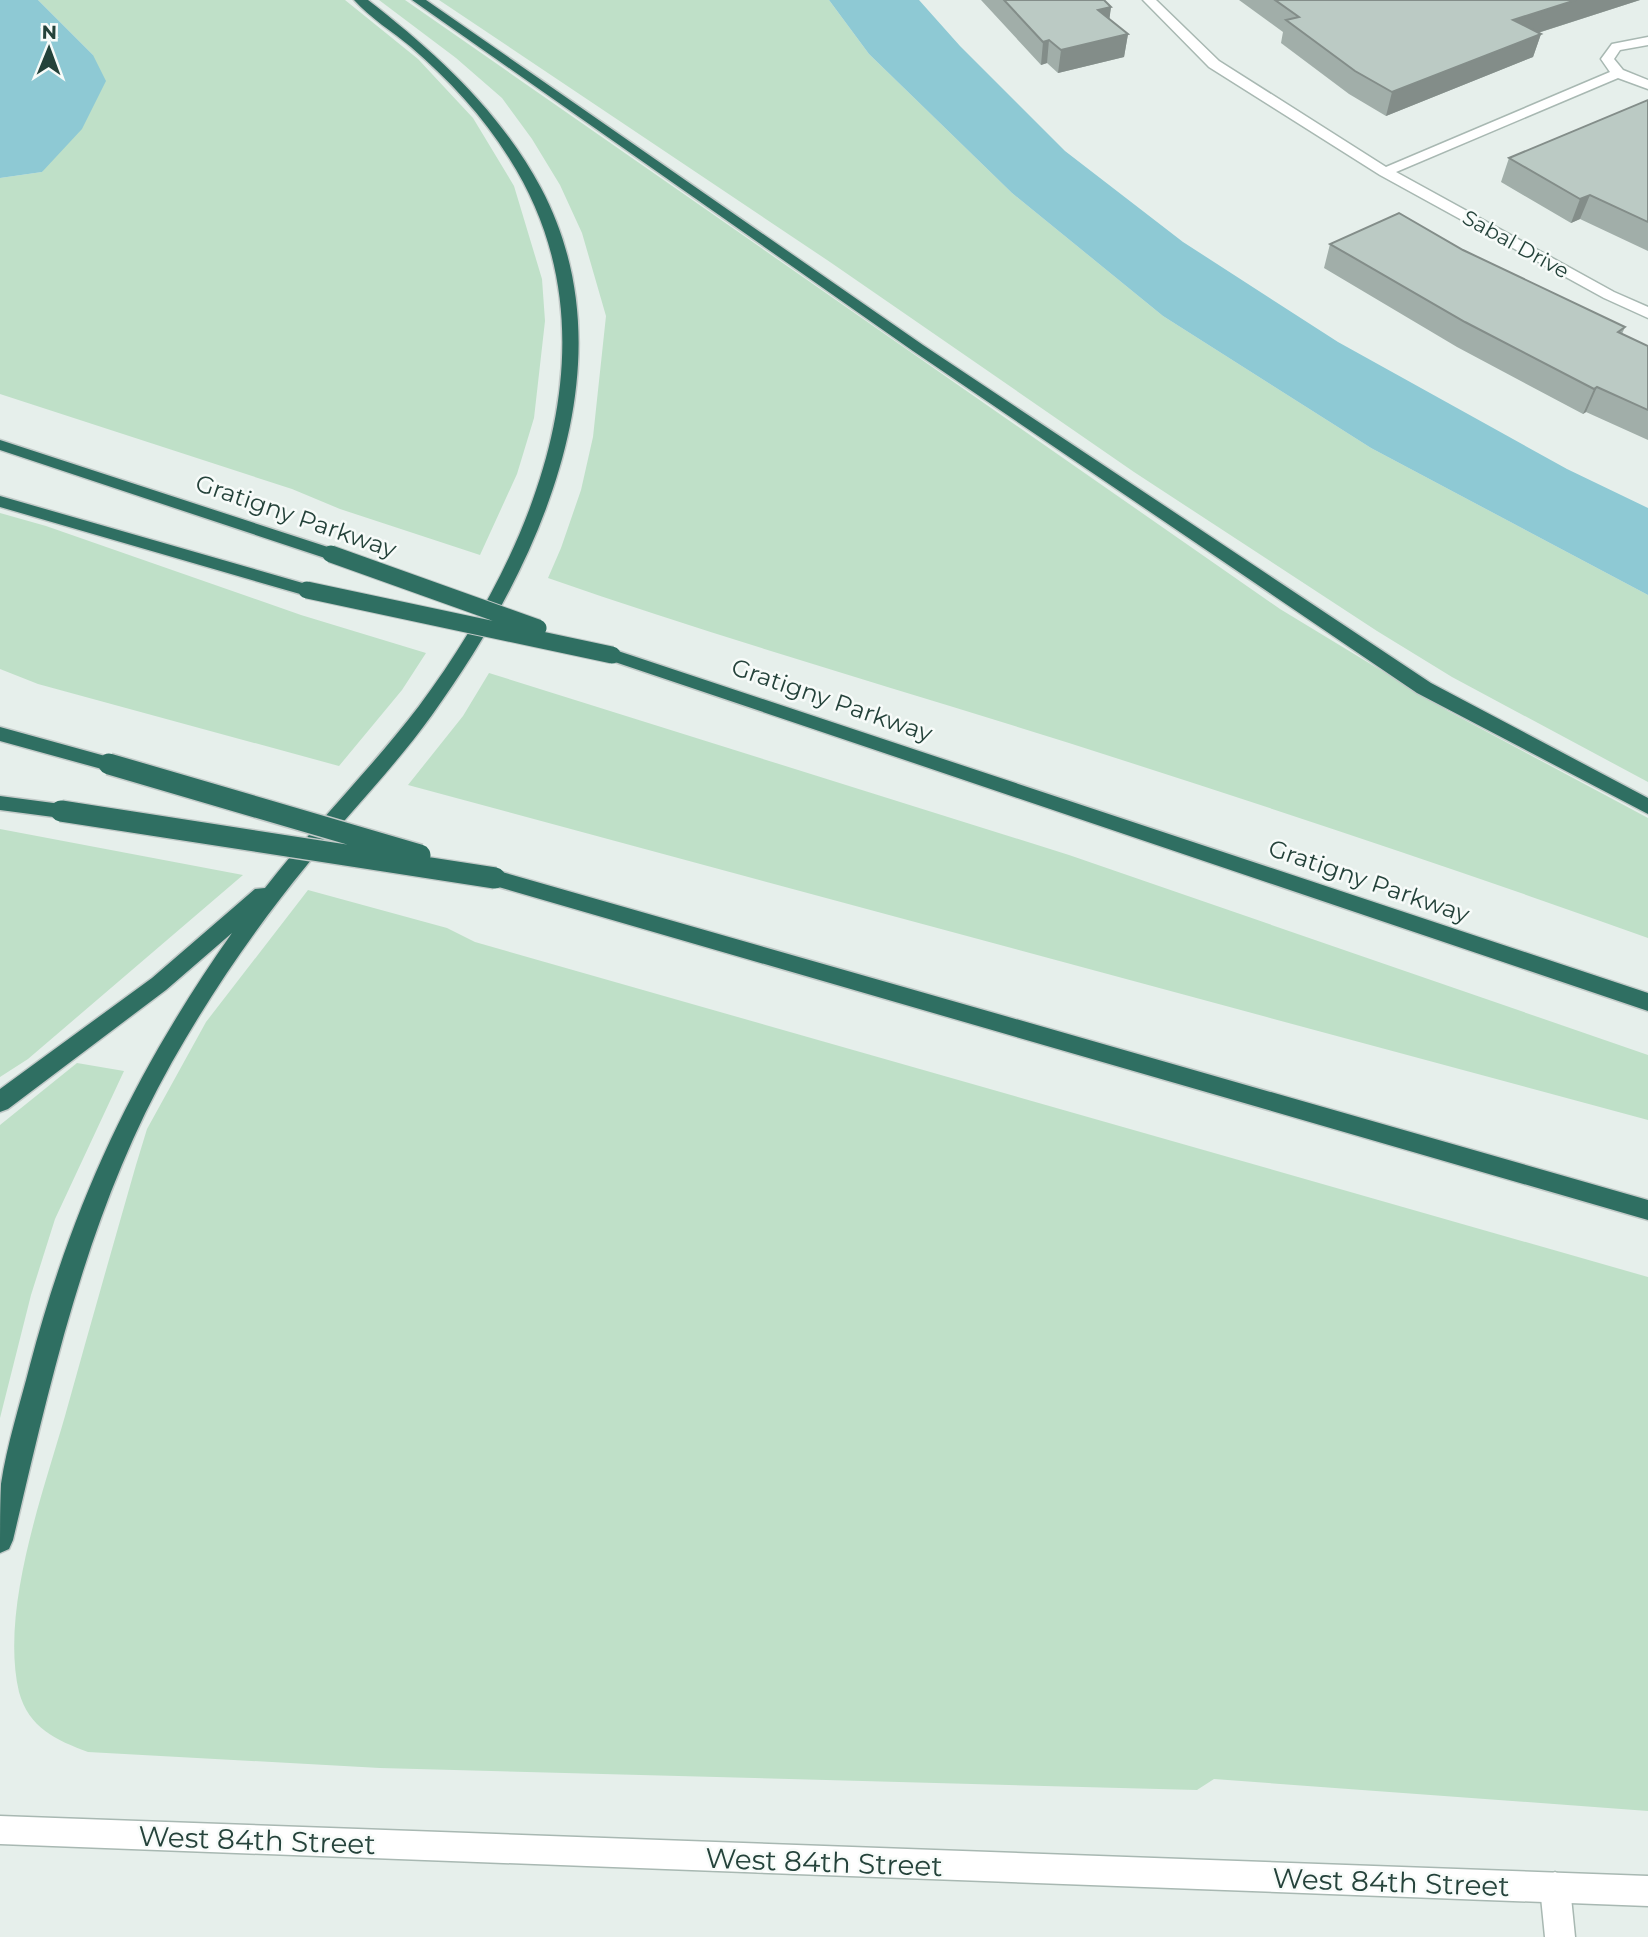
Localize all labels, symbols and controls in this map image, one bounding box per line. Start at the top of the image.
north arrow [14,14,84,84]
text: N [41,21,57,44]
street label: Sabal Drive [1458,204,1574,284]
street label: Gratigny Parkway [192,468,400,564]
street label: Gratigny Parkway [728,652,936,748]
street label: Gratigny Parkway [1265,833,1473,929]
street label: West 84th Street [138,1819,376,1861]
street label: West 84th Street [705,1841,943,1883]
street label: West 84th Street [1272,1861,1510,1903]

